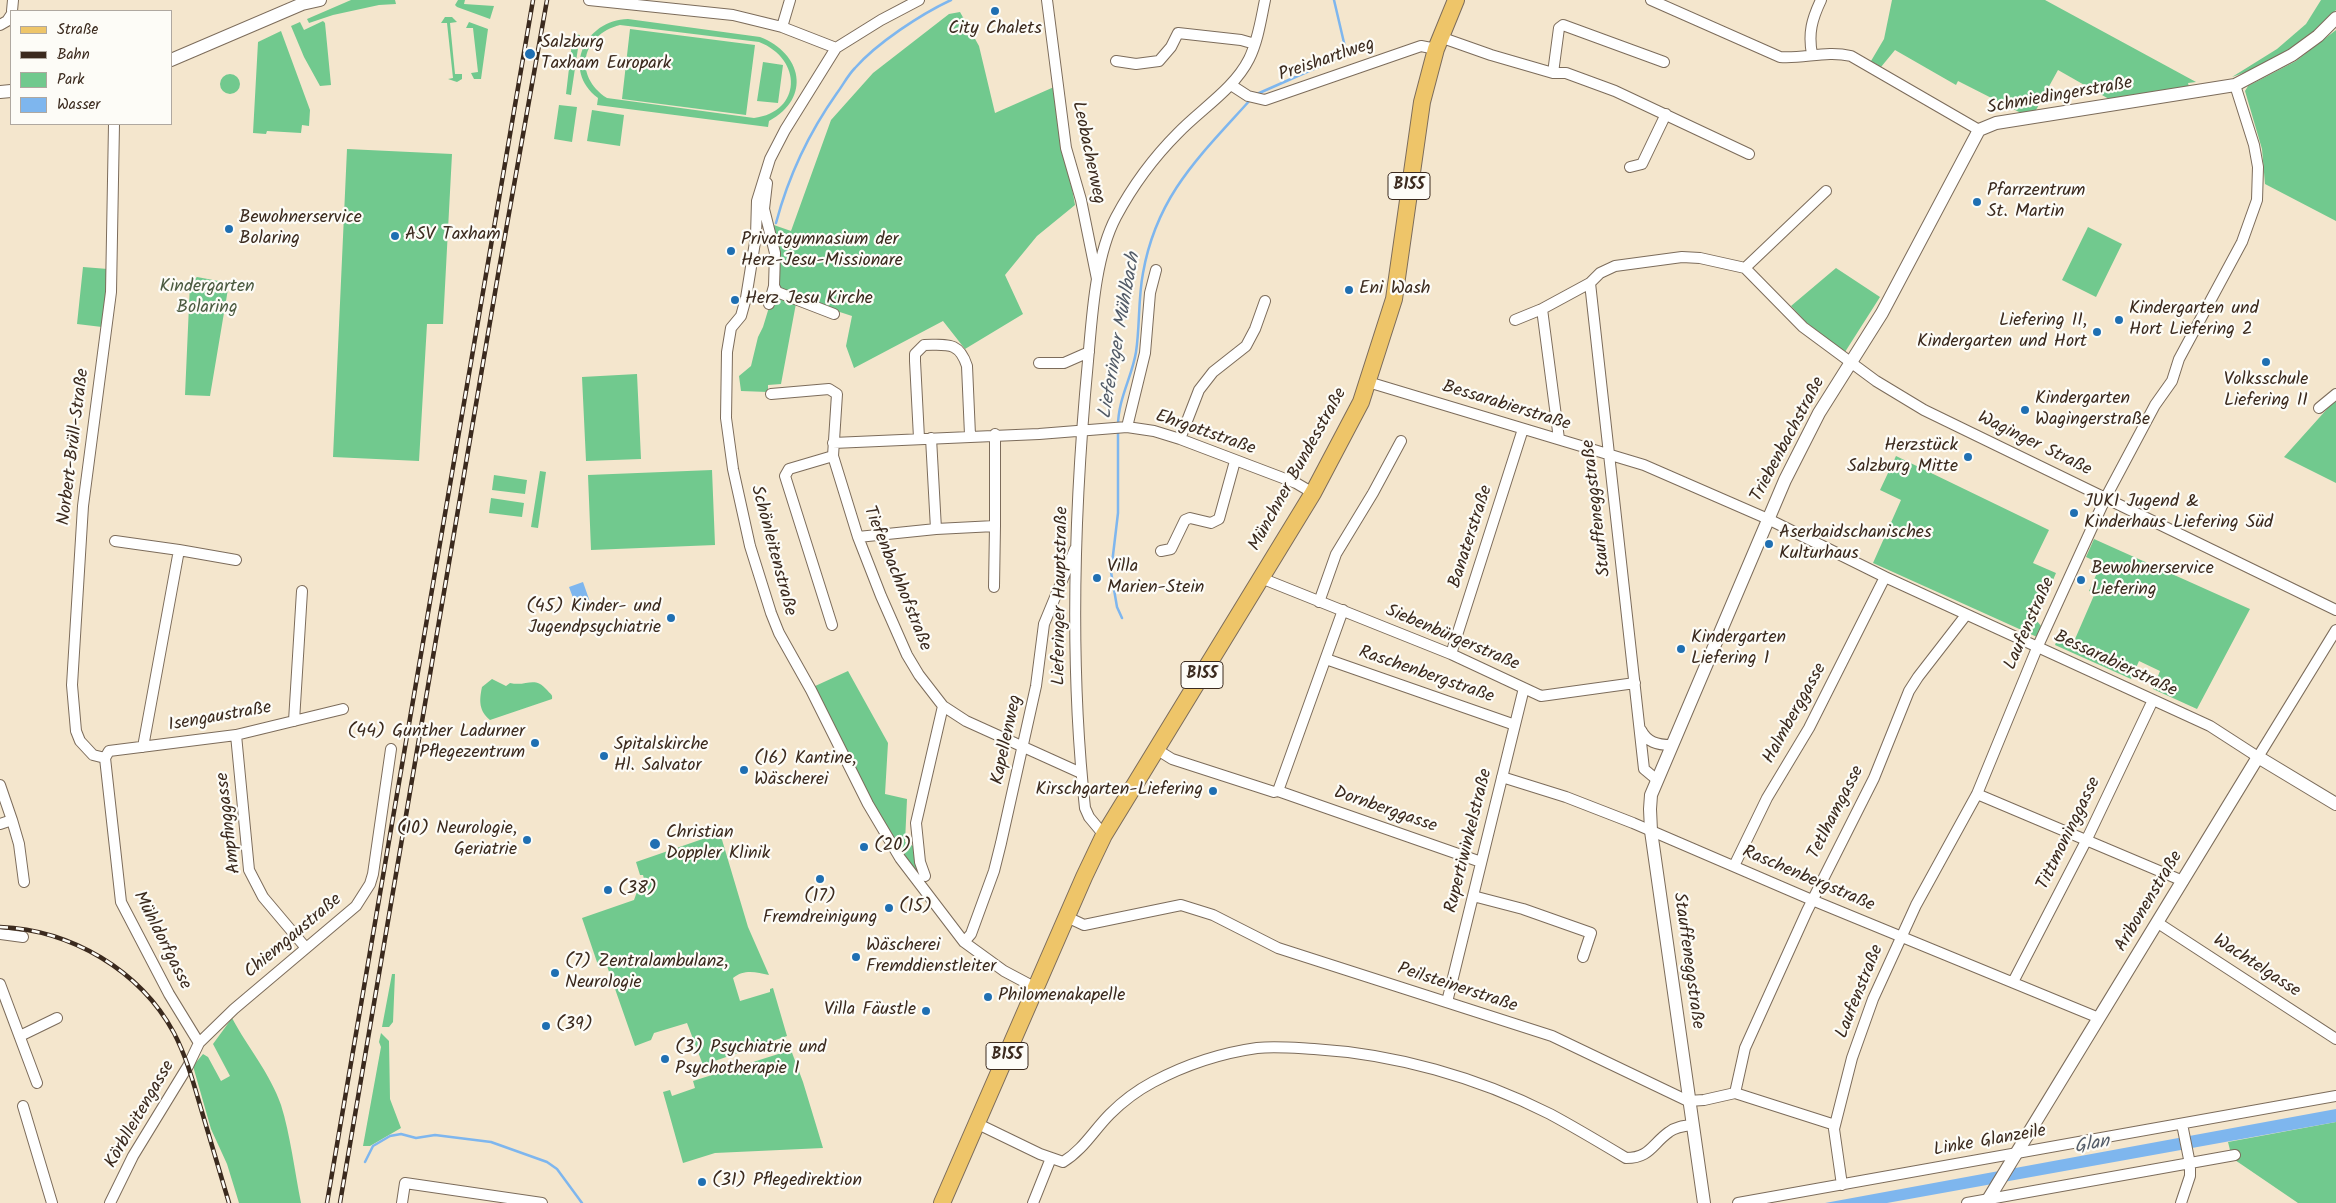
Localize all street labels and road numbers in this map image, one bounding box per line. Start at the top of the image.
street label: Preishartlweg [1276,35,1378,87]
street label: Schmiedingerstraße [1986,74,2134,120]
street label: Leobacherweg [1066,100,1108,206]
road number: B155 [1388,172,1430,200]
street label: Norbert-Brüll-Straße [55,367,95,527]
street label: Triebenbachstraße [1747,374,1831,506]
street label: Bessarabierstraße [1439,377,1573,437]
street label: Münchner Bundesstraße [1245,385,1353,555]
street label: Ehrgottstraße [1152,407,1258,461]
street label: Waginger Straße [1973,408,2095,482]
street label: Stauffeneggstraße [1579,438,1617,578]
street label: Schönleitenstraße [744,483,800,619]
street label: Banaterstraße [1445,483,1499,591]
street label: Tiefenbachhofstraße [857,503,935,655]
street label: Lieferinger Hauptstraße [1050,506,1074,686]
street label: Laufenstraße [2001,574,2061,674]
street label: Siebenbürgerstraße [1382,601,1522,677]
street label: Bessarabierstraße [2050,627,2180,703]
street label: Raschenbergstraße [1355,643,1497,709]
street label: Halmberggasse [1759,660,1833,768]
road number: B155 [1181,662,1223,688]
street label: Kapellenweg [988,693,1028,787]
street label: Isengaustraße [167,698,273,738]
street label: Tetlhamgasse [1804,763,1870,863]
street label: Rupertiwinkelstraße [1442,767,1498,915]
street label: Ampfinggasse [213,771,247,875]
street label: Tittmoninggasse [2033,774,2107,894]
street label: Dornberggasse [1331,783,1439,839]
street label: Raschenbergstraße [1739,842,1877,918]
street label: Aribonenstraße [2111,848,2189,956]
street label: Mühldorfgasse [127,888,195,994]
street label: Chiemgaustraße [241,890,347,984]
street label: Stauffeneggstraße [1667,891,1707,1031]
street label: Wachtelgasse [2208,931,2304,1003]
street label: Laufenstraße [1832,942,1890,1042]
street label: Peilsteinerstraße [1394,959,1520,1019]
road number: B155 [986,1042,1028,1070]
street label: Körblleitengasse [102,1057,180,1173]
street label: Linke Glanzeile [1932,1121,2048,1163]

